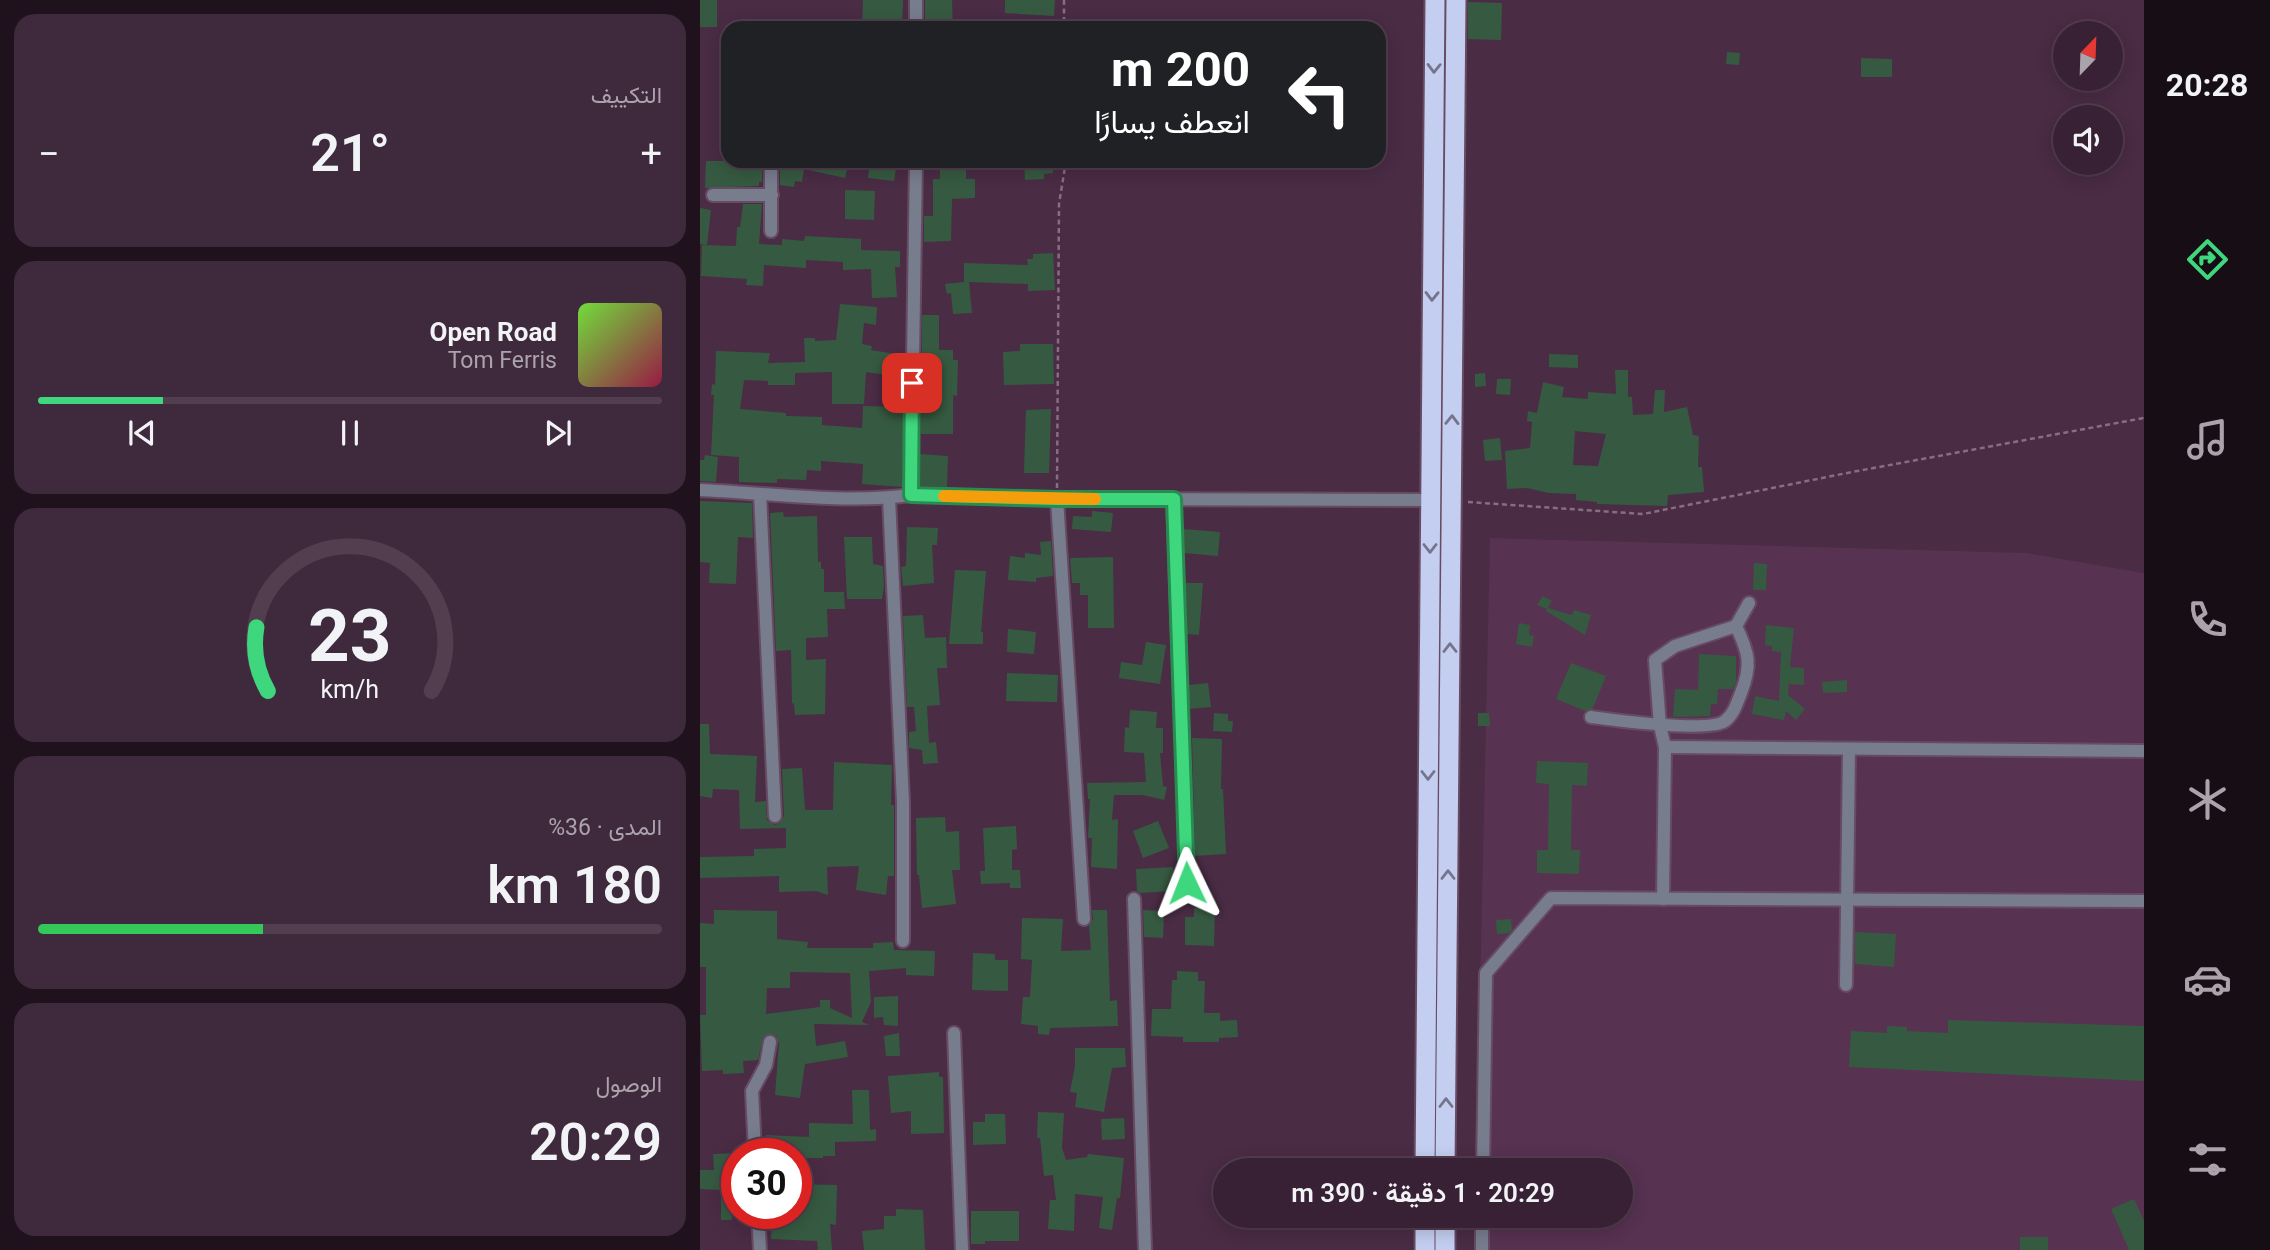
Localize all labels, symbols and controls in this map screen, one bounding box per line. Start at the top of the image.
north arrow [2053,21,2123,91]
map controls [2053,21,2123,175]
text: 200 m [1111,41,1250,98]
icon: left [1274,49,1365,140]
one-way arrow [1426,63,1442,74]
text: 20:28 [2166,66,2248,104]
text: التكييف [591,82,662,109]
text: انعطف يسارًا [1094,103,1250,141]
button: sound [2053,105,2123,175]
text: 21° [310,123,390,184]
text: − [38,132,60,176]
text: + [640,132,662,176]
icon: directions [2183,235,2232,284]
one-way arrow [1424,291,1440,301]
text: Open Road [429,317,557,347]
text: Tom Ferris [448,347,557,374]
pin [882,353,942,413]
icon: arrive [893,364,931,402]
icon: previous [123,414,161,452]
icon: pause [331,414,369,452]
icon: next [539,414,577,452]
one-way arrow [1444,414,1460,425]
icon: music [2183,415,2232,464]
one-way arrow [1422,542,1437,553]
text: 23 [308,593,392,679]
icon: phone [2183,595,2232,644]
one-way arrow [1442,642,1458,652]
text: km/h [321,675,379,704]
one-way arrow [1420,770,1436,781]
icon: climate [2183,775,2232,824]
text: المدى · 36% [548,814,662,841]
position arrow [1150,846,1224,920]
text: 180 km [487,855,662,916]
one-way arrow [1440,869,1456,880]
icon: car [2183,955,2232,1004]
text: الوصول [596,1071,662,1098]
one-way arrow [1438,1097,1454,1107]
text: 20:29 [529,1112,662,1173]
icon: filters [2183,1135,2232,1184]
speed limit sign: 30 [721,1138,812,1229]
text: 20:29 · 1 دقيقة · 390 m [1291,1178,1555,1208]

